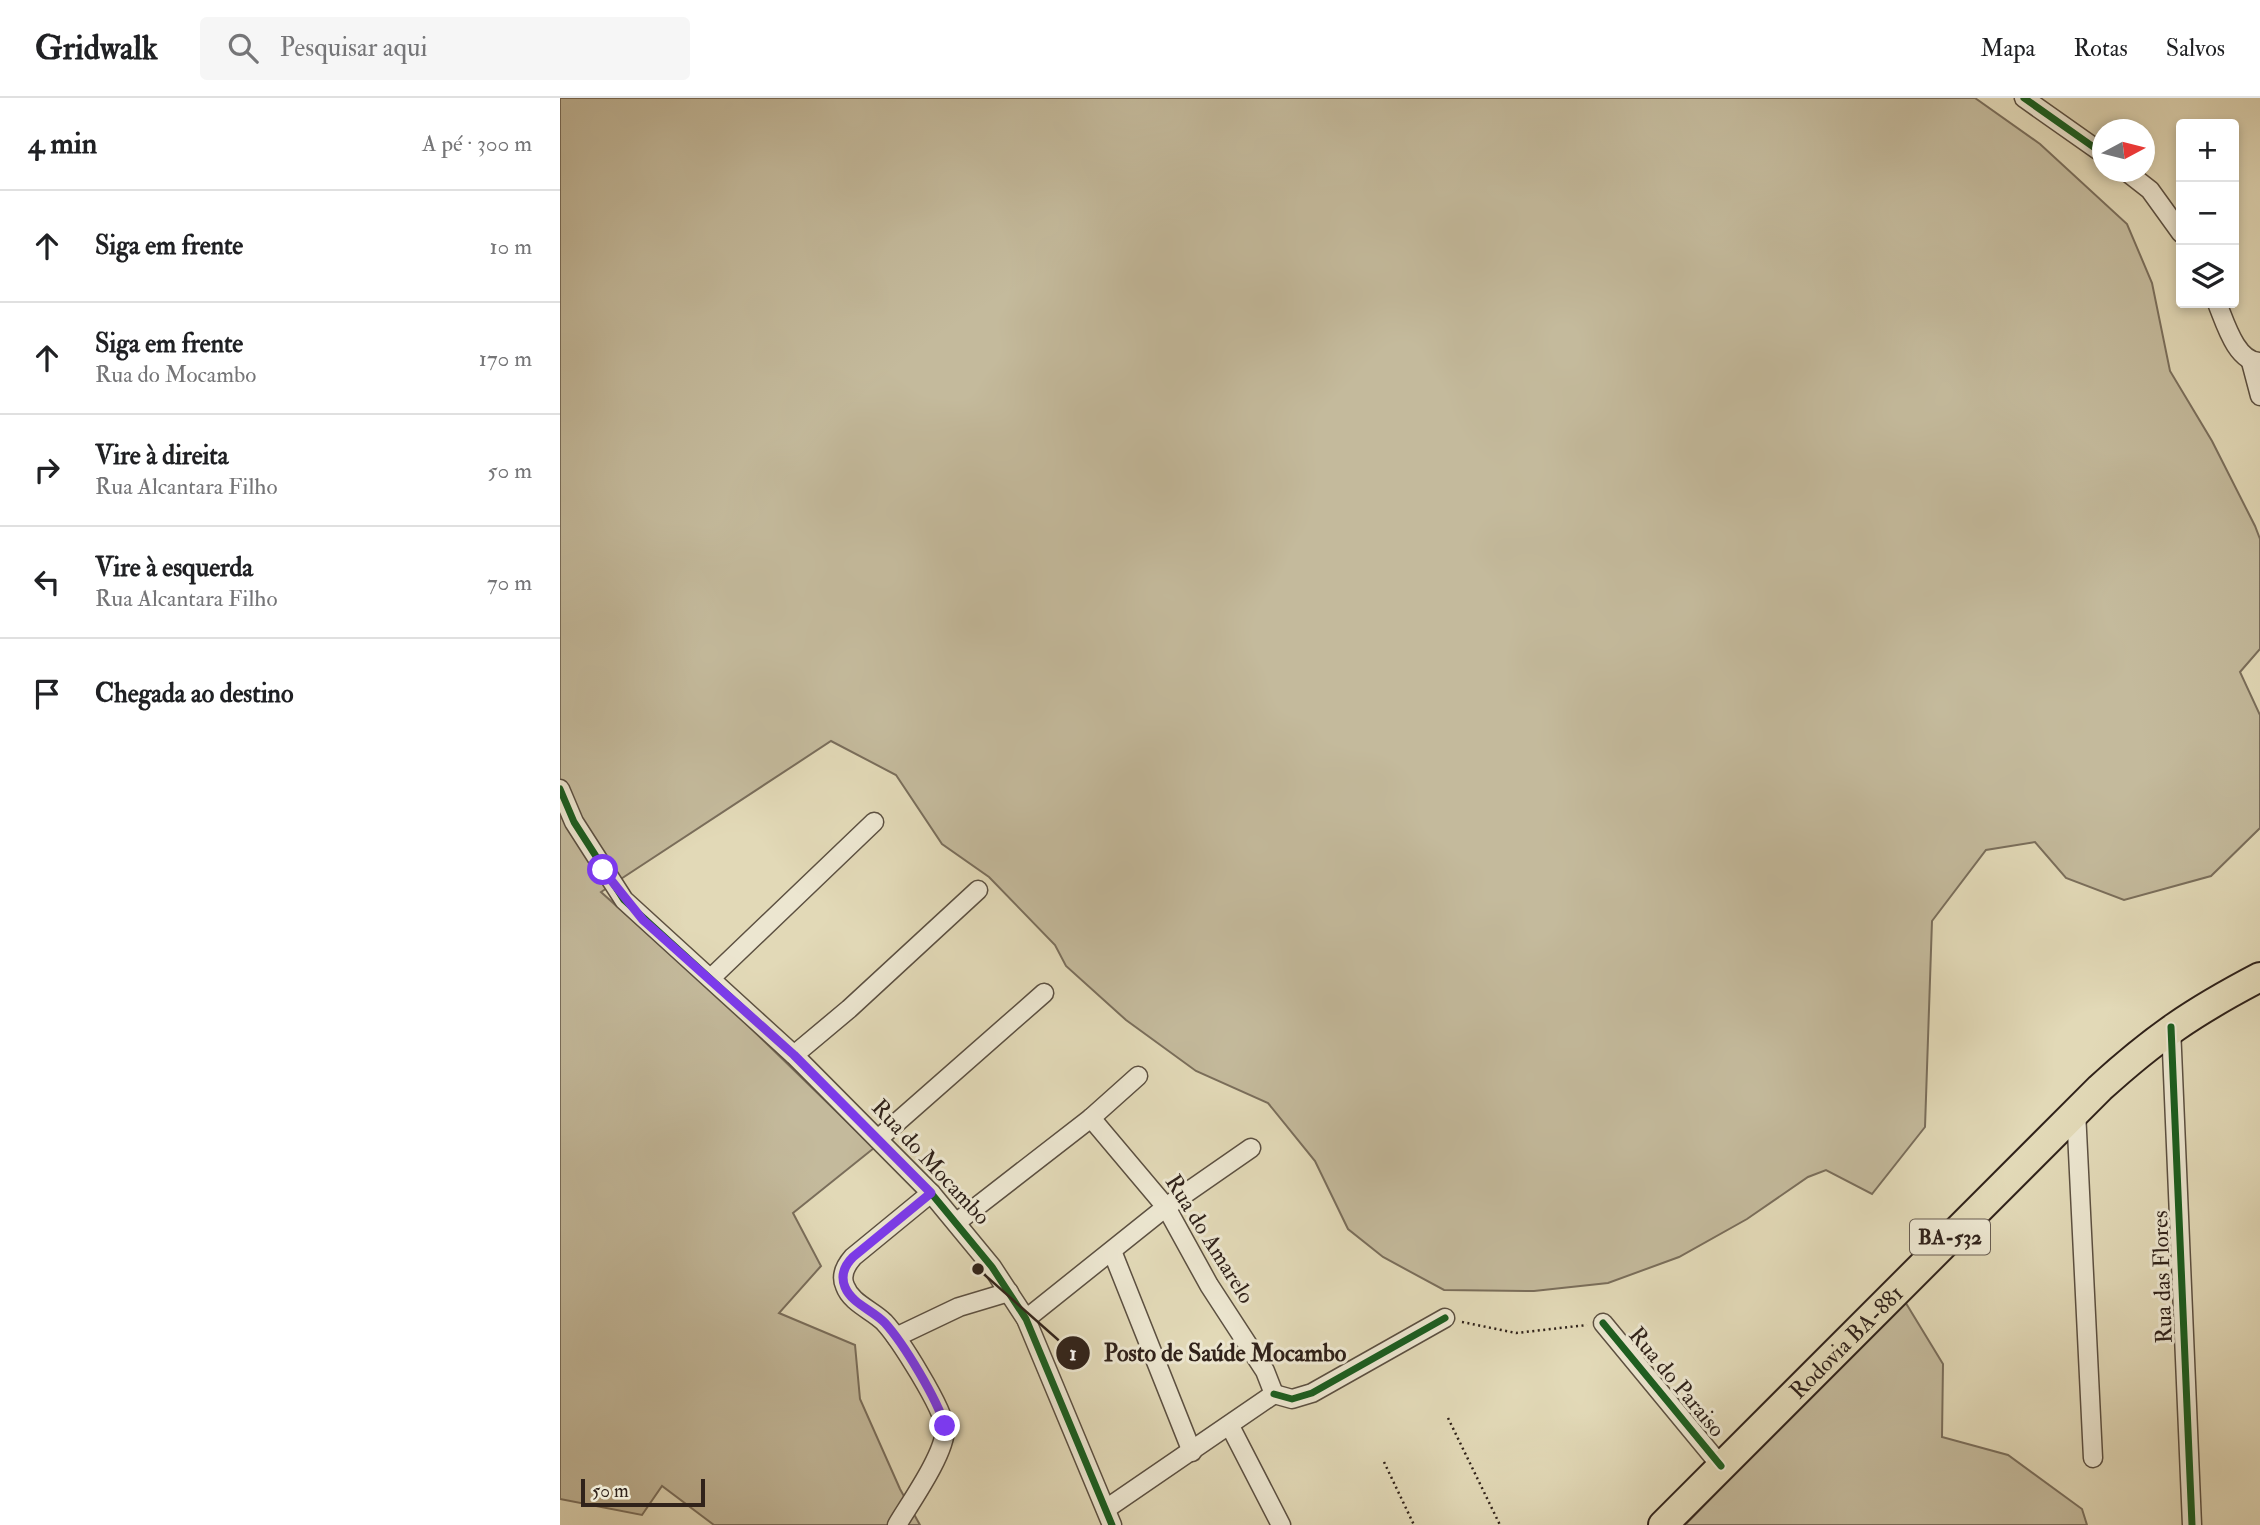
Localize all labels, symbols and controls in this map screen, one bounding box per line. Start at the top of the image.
search box [200,17,690,80]
text: Gridwalk [35,28,158,69]
icon: search [224,29,262,67]
text: Pesquisar aqui [280,32,427,64]
text: Mapa [1980,33,2035,64]
text: Rotas [2073,33,2128,64]
text: Salvos [2166,33,2225,64]
north arrow [2092,119,2155,182]
map controls [2176,119,2239,308]
button: + [2176,119,2239,182]
text: 4 min [28,125,97,162]
text: A pé · 300 m [422,129,532,158]
button: − [2176,182,2239,245]
icon: ahead [28,227,66,265]
text: Siga em frente [95,230,243,262]
text: 10 m [489,232,532,261]
button: layers [2176,245,2239,308]
text: Siga em frente [95,328,243,360]
icon: ahead [28,339,66,377]
text: 170 m [479,344,532,373]
text: Rua do Mocambo [95,360,256,389]
text: Vire à direita [95,440,228,472]
icon: right [28,451,66,489]
text: 50 m [488,456,532,485]
text: Rua Alcantara Filho [95,472,277,501]
text: Vire à esquerda [95,552,253,584]
icon: left [28,563,66,601]
text: 70 m [487,568,532,597]
text: Rua Alcantara Filho [95,584,277,613]
icon: arrive [28,675,66,713]
text: Chegada ao destino [95,678,293,710]
route start [587,854,618,885]
street label: Rua do Mocambo [865,1093,997,1231]
street label: Rua do Amarelo [1159,1169,1261,1309]
street label: Rua das Flores [2145,1210,2179,1344]
road number: BA-532 [1910,1220,1990,1254]
street label: Rodovia BA-881 [1783,1279,1909,1405]
street label: Rua do Paraiso [1622,1321,1732,1443]
callout: Posto de Saúde Mocambo [1055,1330,1361,1375]
text: Posto de Saúde Mocambo [1104,1338,1347,1369]
text: 1 [1069,1340,1077,1367]
route end [929,1410,960,1441]
scale bar [581,1476,705,1508]
text: 50 m [592,1479,629,1503]

